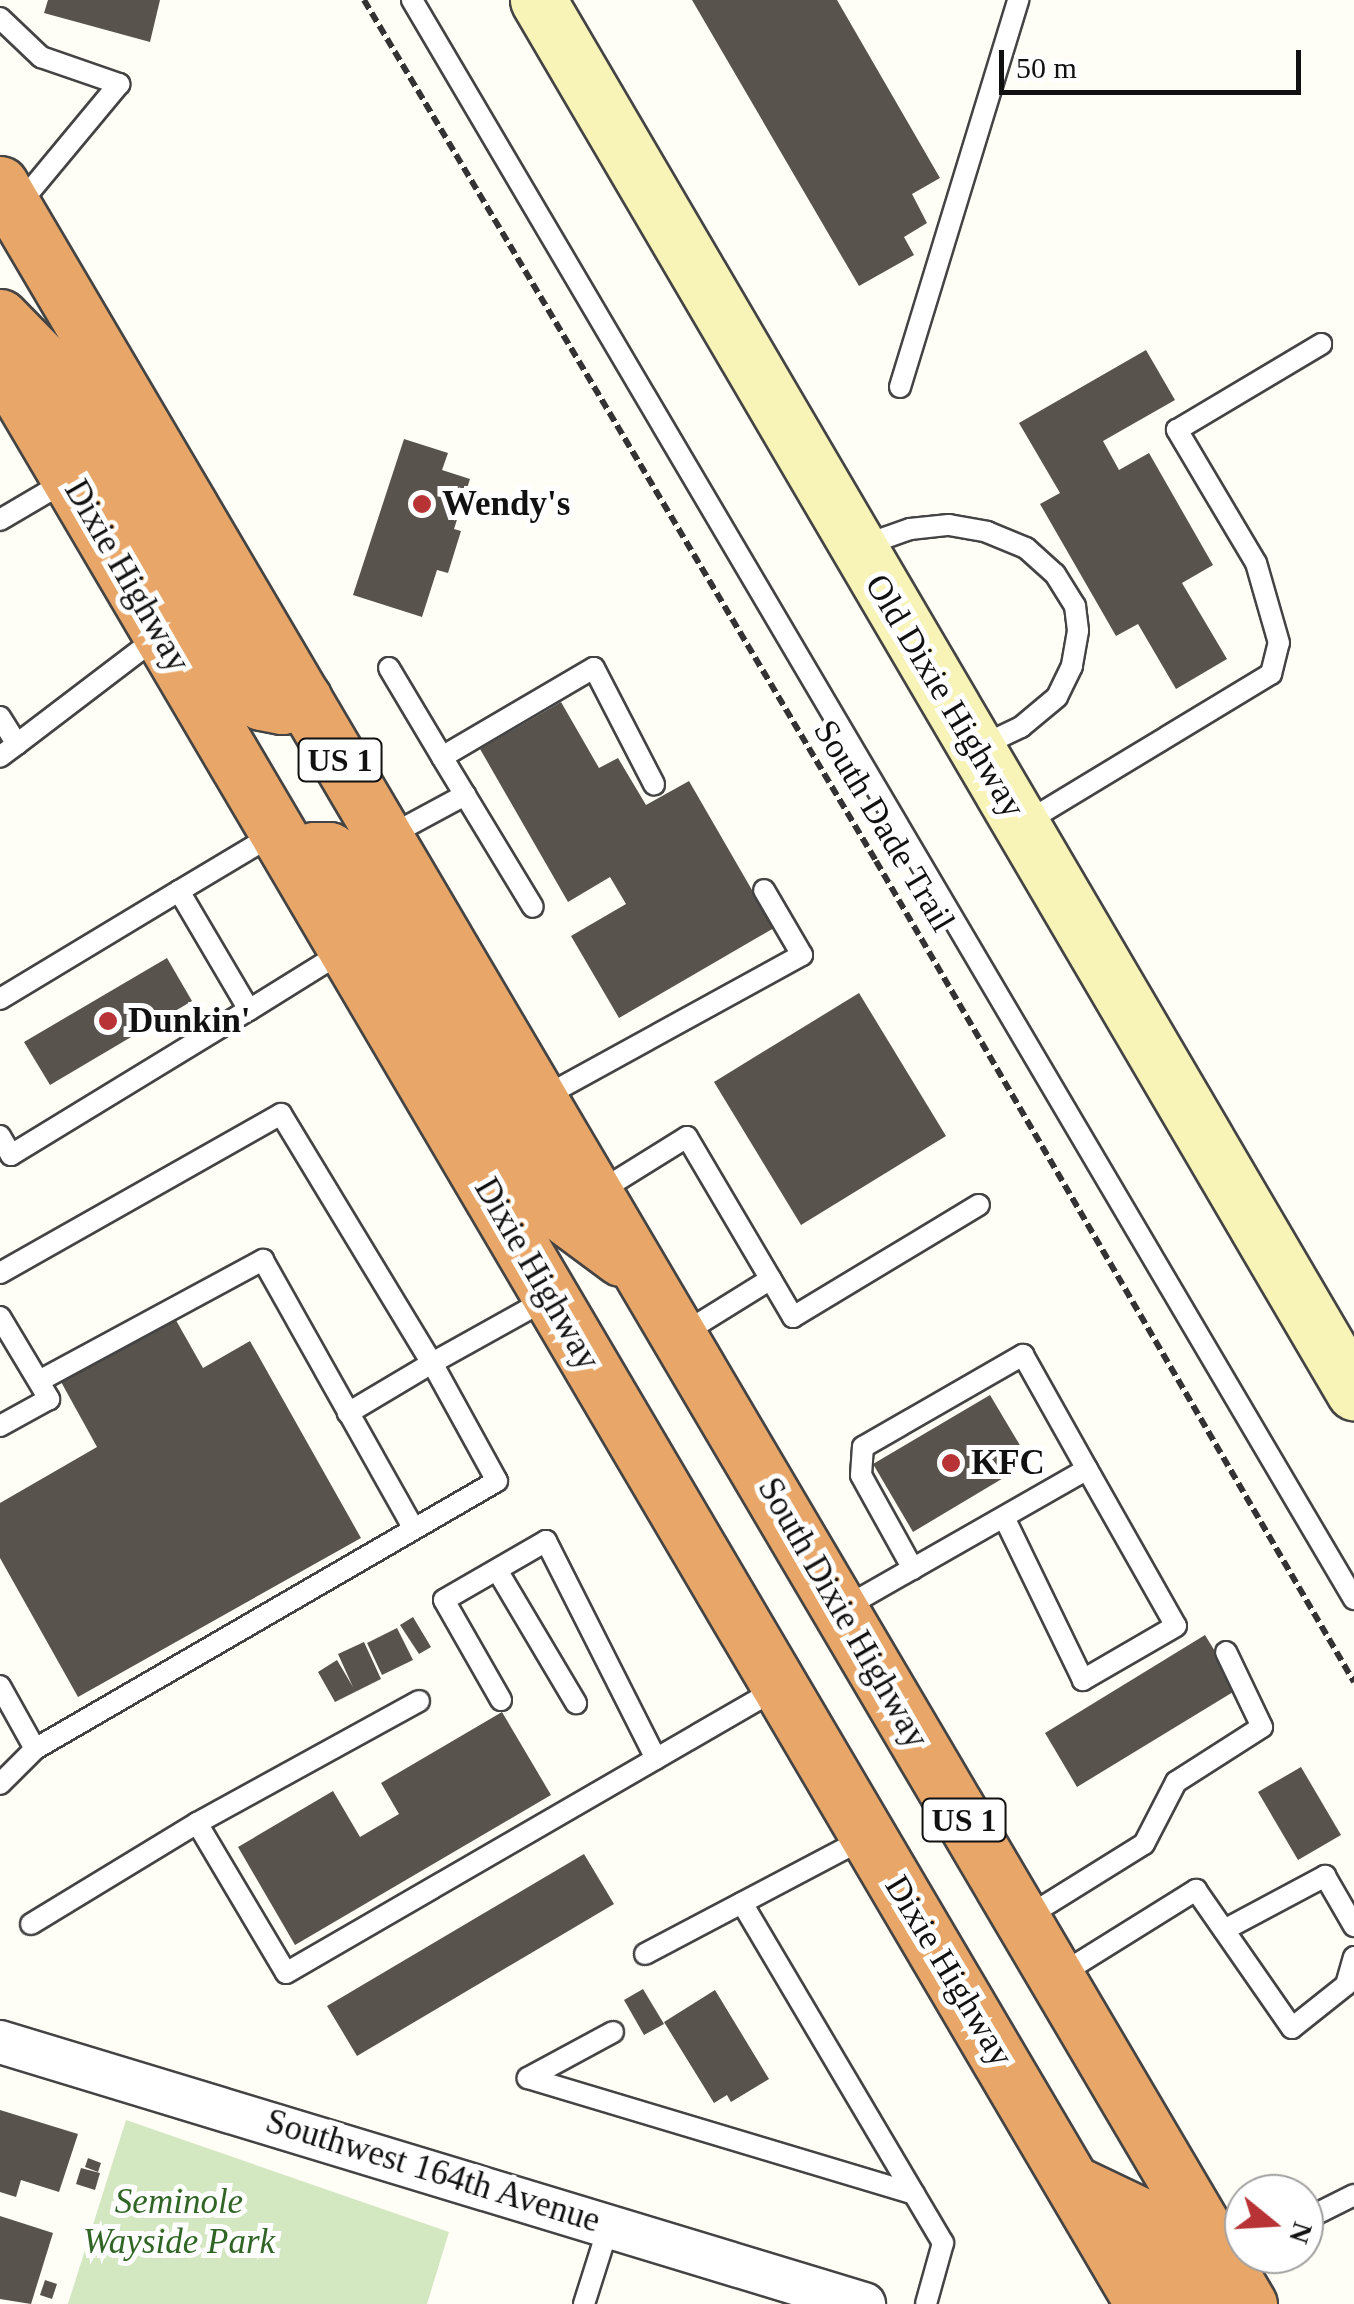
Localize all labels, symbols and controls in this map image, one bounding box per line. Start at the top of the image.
scale bar [1004,30,1306,92]
text: 50 m [1016,51,1077,84]
street label: Dixie Highway [55,472,199,680]
place label: Wendy's [442,483,570,525]
marker: Wendy's [411,493,433,515]
street label: Old Dixie Highway [856,567,1034,825]
street label: South Dade Trail [804,712,964,940]
road number: US 1 [298,733,382,787]
place label: Dunkin' [128,1000,251,1042]
marker: Dunkin' [97,1010,119,1032]
street label: Dixie Highway [465,1170,609,1378]
place label: KFC [971,1442,1045,1484]
marker: KFC [940,1452,962,1474]
street label: South Dixie Highway [748,1470,938,1756]
road number: US 1 [922,1793,1006,1847]
street label: Dixie Highway [876,1868,1022,2074]
street label: Southwest 164th Avenue [260,2100,606,2242]
north arrow [1224,2174,1324,2274]
park label: Seminole Wayside Park [83,2181,275,2263]
text: N [1283,2218,1319,2247]

